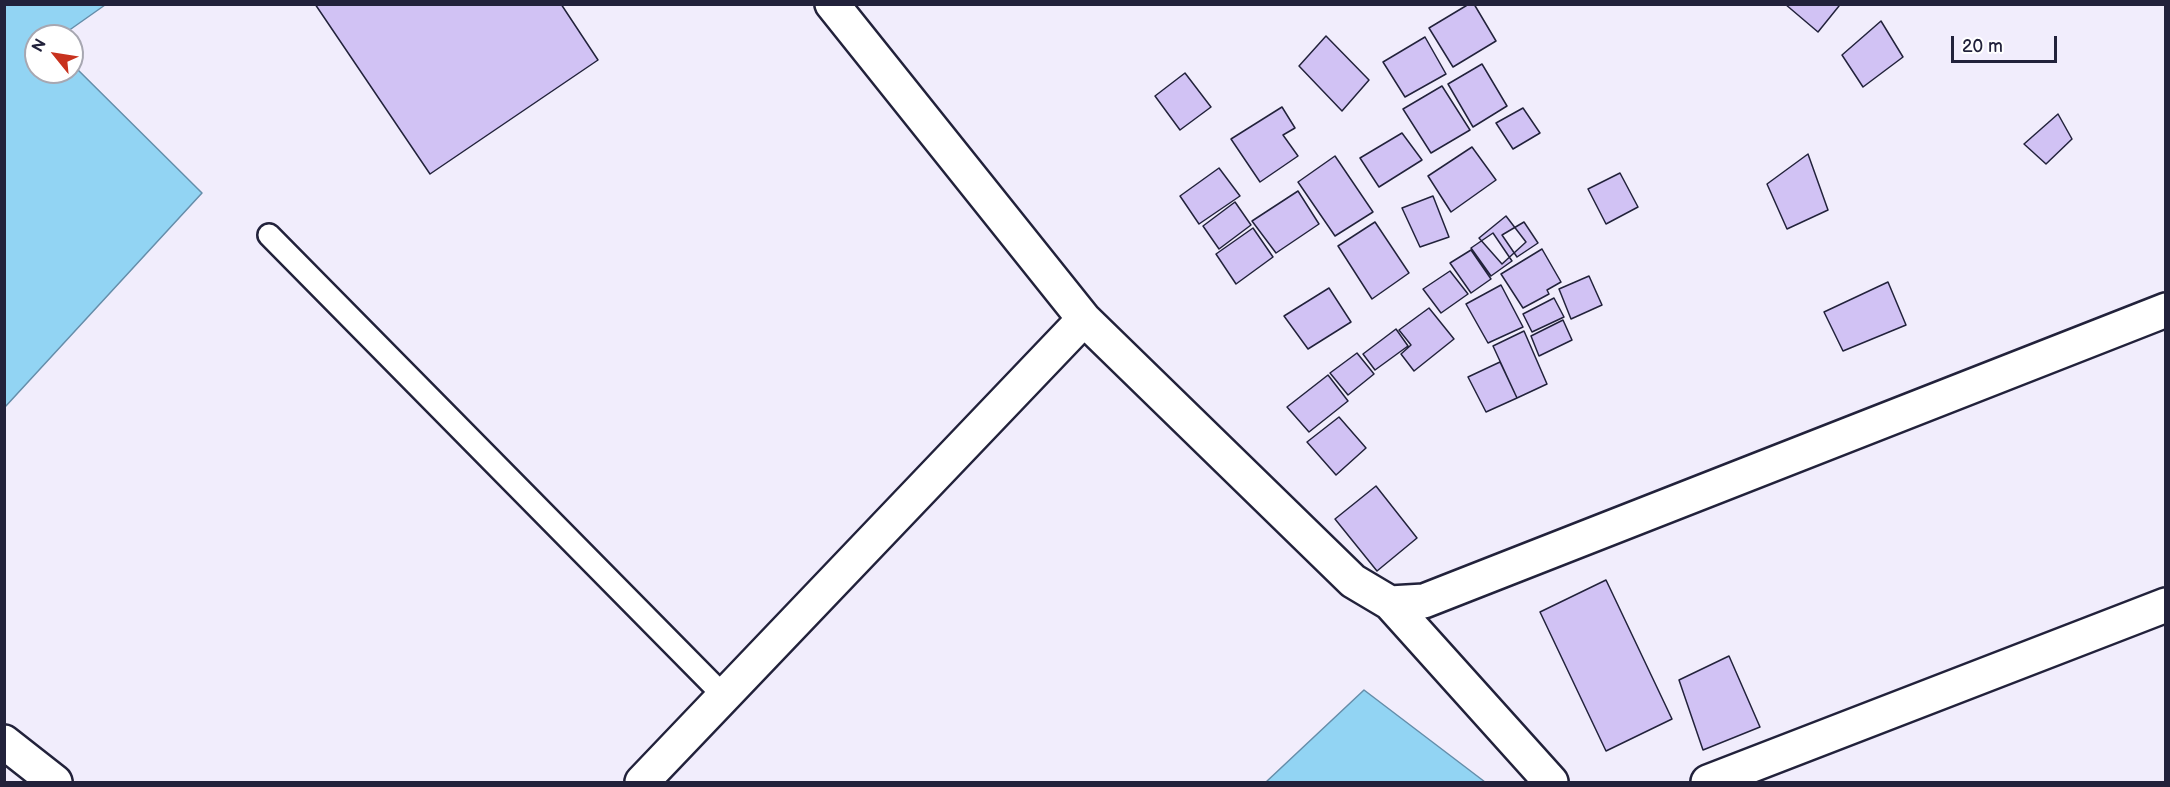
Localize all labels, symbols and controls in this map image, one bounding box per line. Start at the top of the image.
north arrow [24,24,84,84]
scale bar [1954,24,2060,62]
text: N [28,36,51,56]
text: 20 m [1962,36,2003,57]

